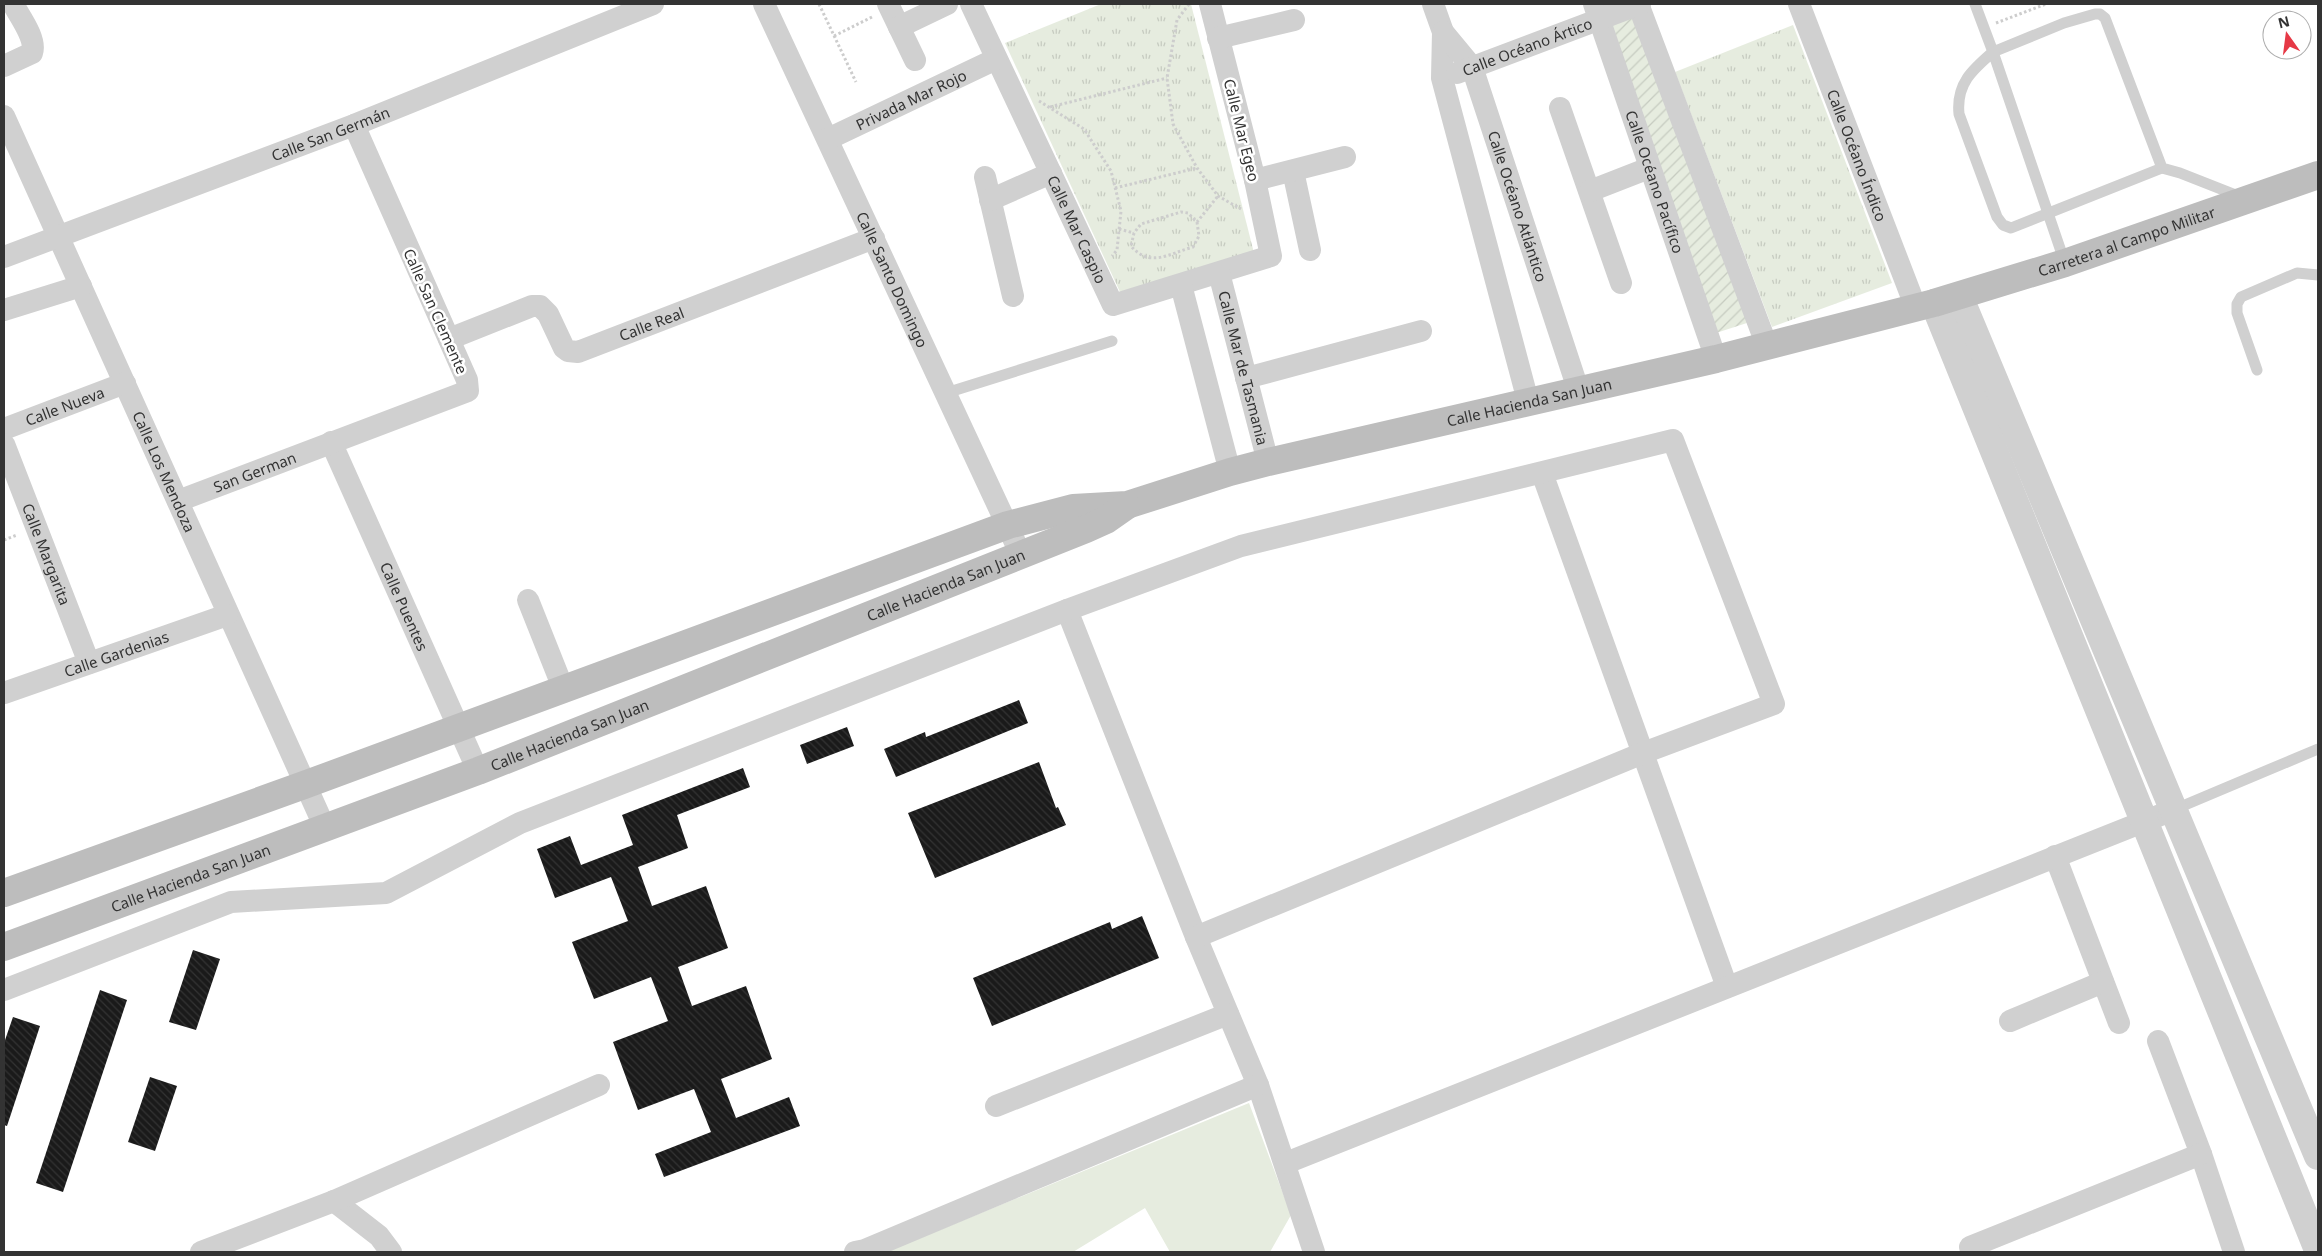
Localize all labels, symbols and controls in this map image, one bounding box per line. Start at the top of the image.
north arrow [2262,10,2312,60]
text: N [2276,11,2292,32]
street label: Calle Océano Ártico [1459,13,1595,80]
street label: Privada Mar Rojo [852,65,970,134]
street label: Calle Mar Egeo [1220,77,1264,183]
street label: Calle Océano Índico [1823,86,1892,224]
street label: Calle San Germán [268,102,393,165]
street label: Calle Océano Pacífico [1621,108,1689,256]
street label: Calle Océano Atlántico [1484,128,1552,284]
street label: Calle Mar Caspio [1043,172,1111,287]
street label: Carretera al Campo Militar [2035,202,2218,281]
street label: Calle Santo Domingo [852,208,933,351]
street label: Calle San Clemente [399,245,473,377]
street label: Calle Mar de Tasmania [1214,289,1273,447]
street label: Calle Real [616,302,687,345]
street label: Calle Hacienda San Juan [1445,373,1614,431]
street label: Calle Nueva [22,382,107,430]
street label: Calle Los Mendoza [128,408,200,535]
street label: San German [210,447,299,497]
street label: Calle Margarita [18,500,76,608]
street label: Calle Hacienda San Juan [864,544,1028,625]
street label: Calle Puentes [376,559,433,654]
street label: Calle Gardenias [61,626,171,681]
street label: Calle Hacienda San Juan [487,694,652,775]
street label: Calle Hacienda San Juan [108,839,273,917]

